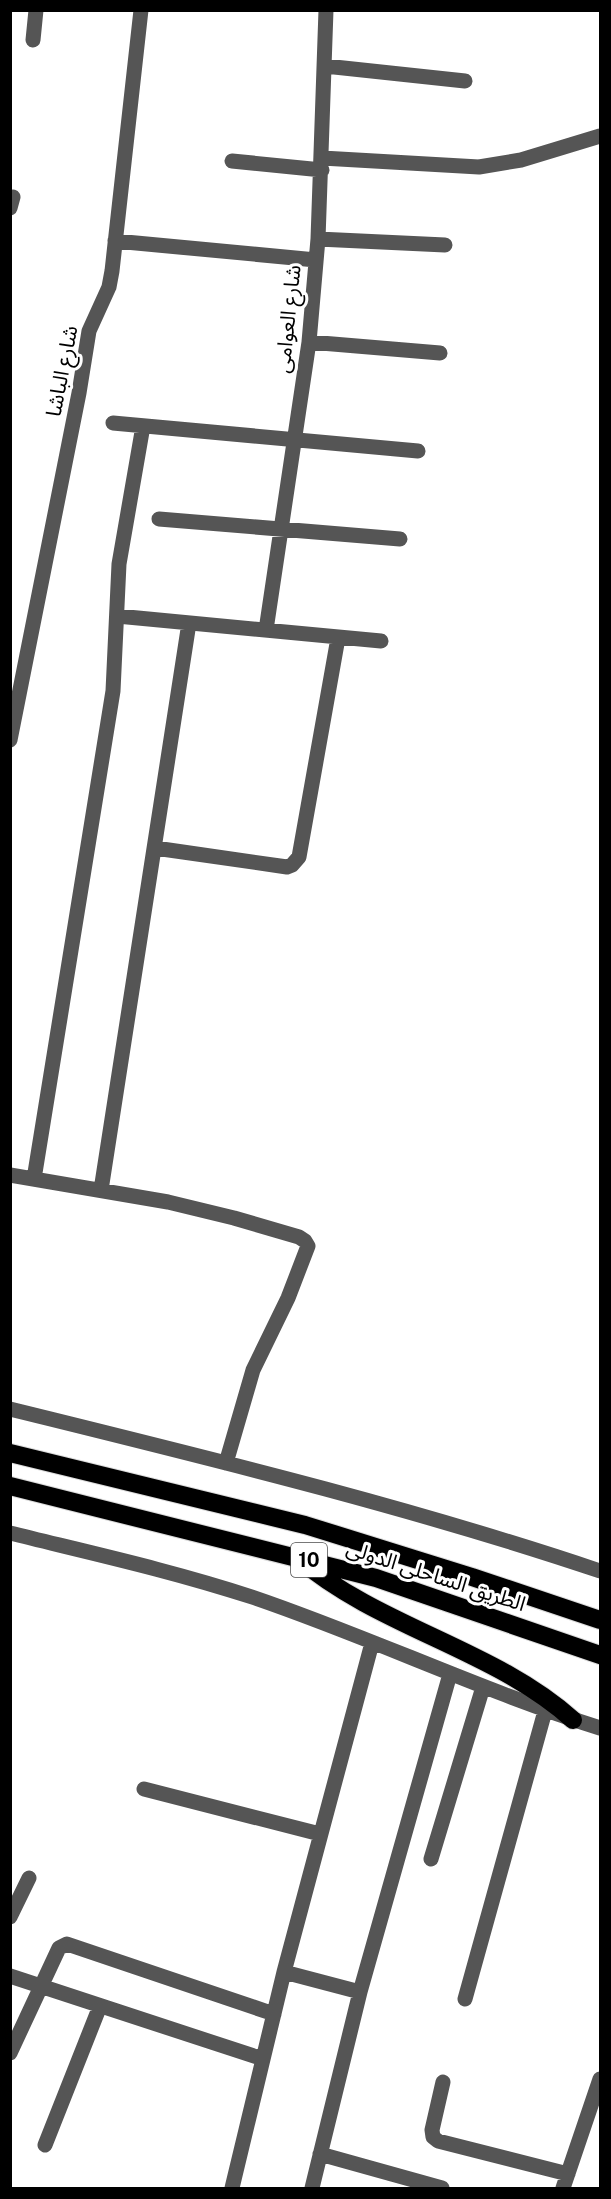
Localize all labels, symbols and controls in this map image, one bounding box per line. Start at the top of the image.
street label: شارع العوامى [269,264,309,375]
street label: شارع الباشا [40,323,86,419]
street label: الطريق الساحلى الدولى [343,1535,529,1617]
road number: 10 [291,1543,327,1577]

